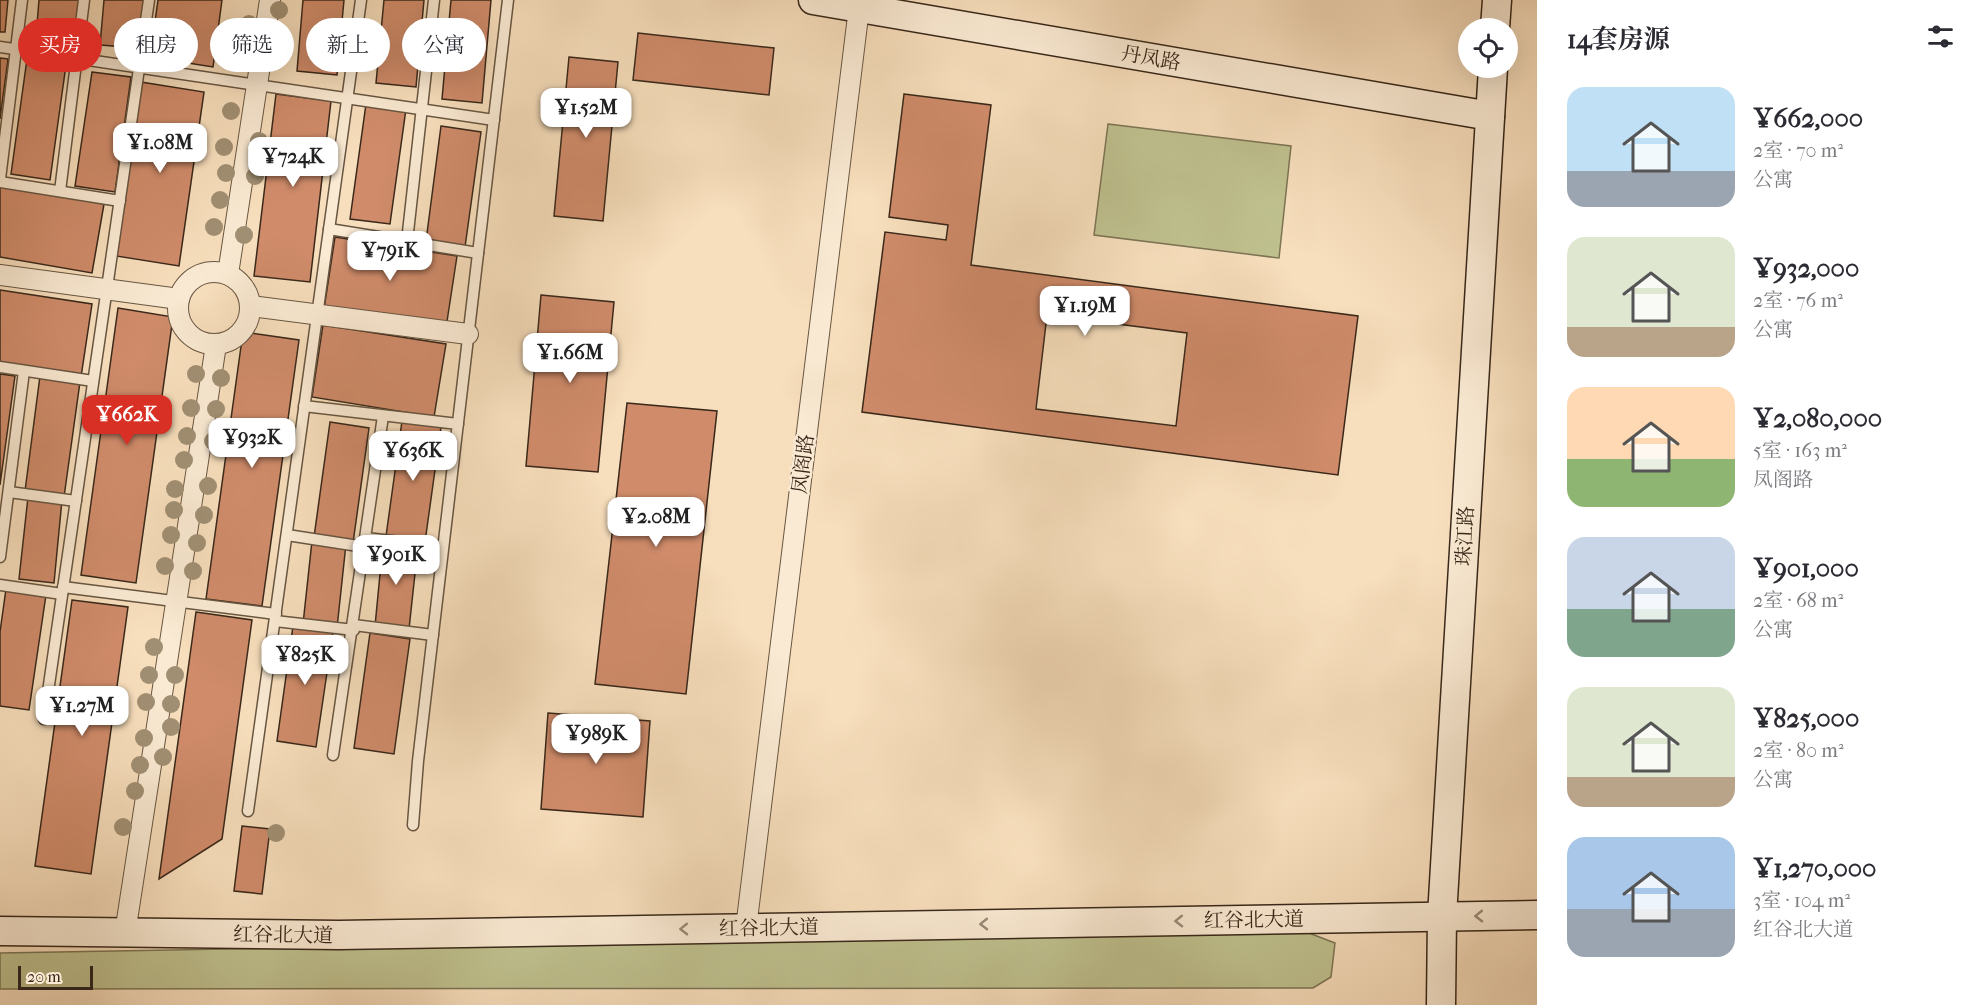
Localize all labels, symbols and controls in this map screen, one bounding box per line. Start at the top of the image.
chip: 买房 [18,18,102,72]
chip: 租房 [114,18,198,72]
chip: 筛选 [210,18,294,72]
chip: 新上 [306,18,390,72]
chip: 公寓 [402,18,486,72]
map controls [1458,18,1518,78]
button: locate [1458,18,1518,78]
icon: filters [1924,20,1957,53]
text: 14套房源 [1567,24,1670,55]
street label: 丹凤路 [1119,41,1183,75]
pin: ¥1.52M [537,88,635,139]
text: ¥1.52M [555,96,617,119]
text: ¥662,000 [1753,103,1863,134]
icon: home [1615,111,1687,183]
pin: ¥1.08M [111,123,209,174]
text: ¥1.08M [127,131,193,154]
pin: ¥724K [251,137,335,188]
text: 2室 · 70 m² [1753,139,1843,162]
text: ¥724K [262,145,324,168]
text: 公寓 [1753,168,1793,191]
pin: ¥791K [348,231,432,282]
text: ¥791K [361,239,419,262]
text: ¥932,000 [1753,253,1859,284]
icon: home [1615,261,1687,333]
pin: ¥1.19M [1036,286,1134,337]
text: 2室 · 76 m² [1753,289,1843,312]
text: ¥1.19M [1054,294,1116,317]
text: 公寓 [1753,318,1793,341]
pin: ¥1.66M [521,333,619,384]
text: ¥1.66M [537,341,603,364]
pin: ¥662K [85,395,169,446]
text: ¥662K [96,403,158,426]
text: ¥2,080,000 [1753,403,1882,434]
icon: home [1615,411,1687,483]
pin: ¥932K [210,418,294,469]
text: ¥932K [222,426,282,449]
pin: ¥636K [371,431,455,482]
street label: 凤阁路 [788,433,818,495]
text: ¥636K [383,439,443,462]
text: 5室 · 163 m² [1753,439,1847,462]
text: 凤阁路 [1753,468,1813,491]
pin: ¥2.08M [607,497,705,548]
text: ¥2.08M [621,505,691,528]
street label: 珠江路 [1452,505,1478,567]
pin: ¥901K [354,535,438,586]
text: ¥901K [367,543,425,566]
text: ¥901,000 [1753,553,1859,584]
icon: home [1615,561,1687,633]
text: 2室 · 68 m² [1753,589,1843,612]
text: 公寓 [1753,618,1793,641]
pin: ¥825K [263,635,347,686]
text: ¥825K [275,643,335,666]
pin: ¥1.27M [33,686,131,737]
text: ¥1.27M [50,694,114,717]
text: ¥825,000 [1753,703,1859,734]
icon: home [1615,711,1687,783]
pin: ¥989K [554,714,638,765]
text: ¥989K [565,722,627,745]
text: 2室 · 80 m² [1753,739,1844,762]
text: 公寓 [1753,768,1793,791]
text: ¥1,270,000 [1753,853,1876,884]
icon: home [1615,861,1687,933]
text: 3室 · 104 m² [1753,889,1850,912]
street label: 红谷北大道 [1204,908,1304,932]
one-way arrow [1474,910,1483,922]
one-way arrow [1174,915,1183,927]
street label: 红谷北大道 [719,916,819,940]
one-way arrow [979,918,988,930]
text: 红谷北大道 [1753,918,1853,941]
street label: 红谷北大道 [233,923,333,947]
one-way arrow [679,923,688,936]
scale bar [18,963,93,990]
text: 20 m [27,967,61,986]

